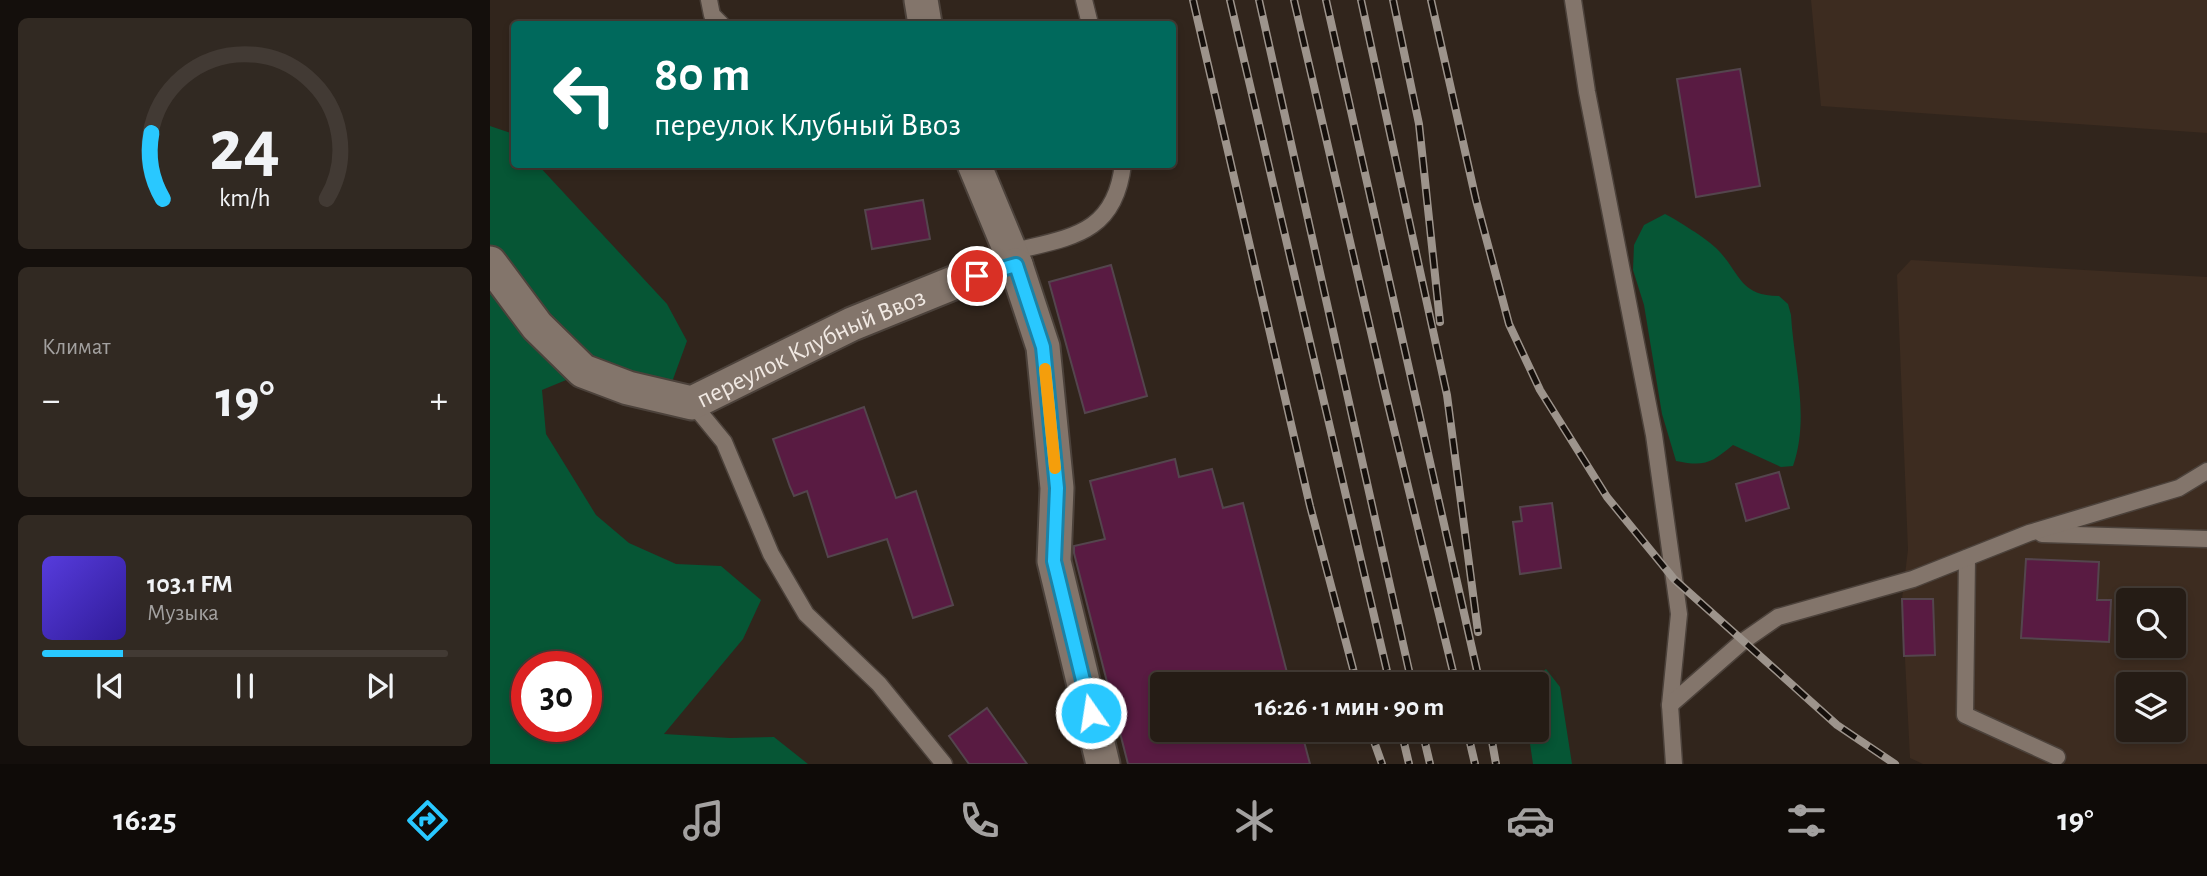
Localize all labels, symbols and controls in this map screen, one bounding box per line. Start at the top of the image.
icon: left [539,49,630,140]
text: 80 m [654,51,751,100]
text: переулок Клубный Ввоз [654,109,961,141]
text: 24 [210,112,280,185]
text: km/h [219,186,271,211]
pin [947,246,1007,306]
icon: arrive [958,257,996,295]
street label: переулок Клубный Ввоз [692,284,929,413]
text: Климат [42,336,111,359]
text: 19° [215,374,275,426]
text: − [42,382,60,420]
text: + [430,382,448,420]
text: 103.1 FM [147,571,233,597]
map controls [2116,588,2186,742]
button: search [2116,588,2186,658]
text: Музыка [147,602,219,625]
speed limit sign: 30 [511,651,602,742]
icon: previous [91,667,129,705]
icon: pause [226,667,264,705]
icon: next [361,667,399,705]
button: layers [2116,672,2186,742]
position arrow [1054,676,1128,750]
text: 16:26 · 1 мин · 90 m [1255,694,1444,720]
icon: directions [403,796,452,845]
icon: music [679,796,728,845]
icon: phone [955,796,1004,845]
icon: climate [1230,796,1279,845]
icon: car [1506,796,1555,845]
icon: filters [1782,796,1831,845]
text: 16:25 [113,804,177,836]
text: 19° [2057,804,2094,836]

